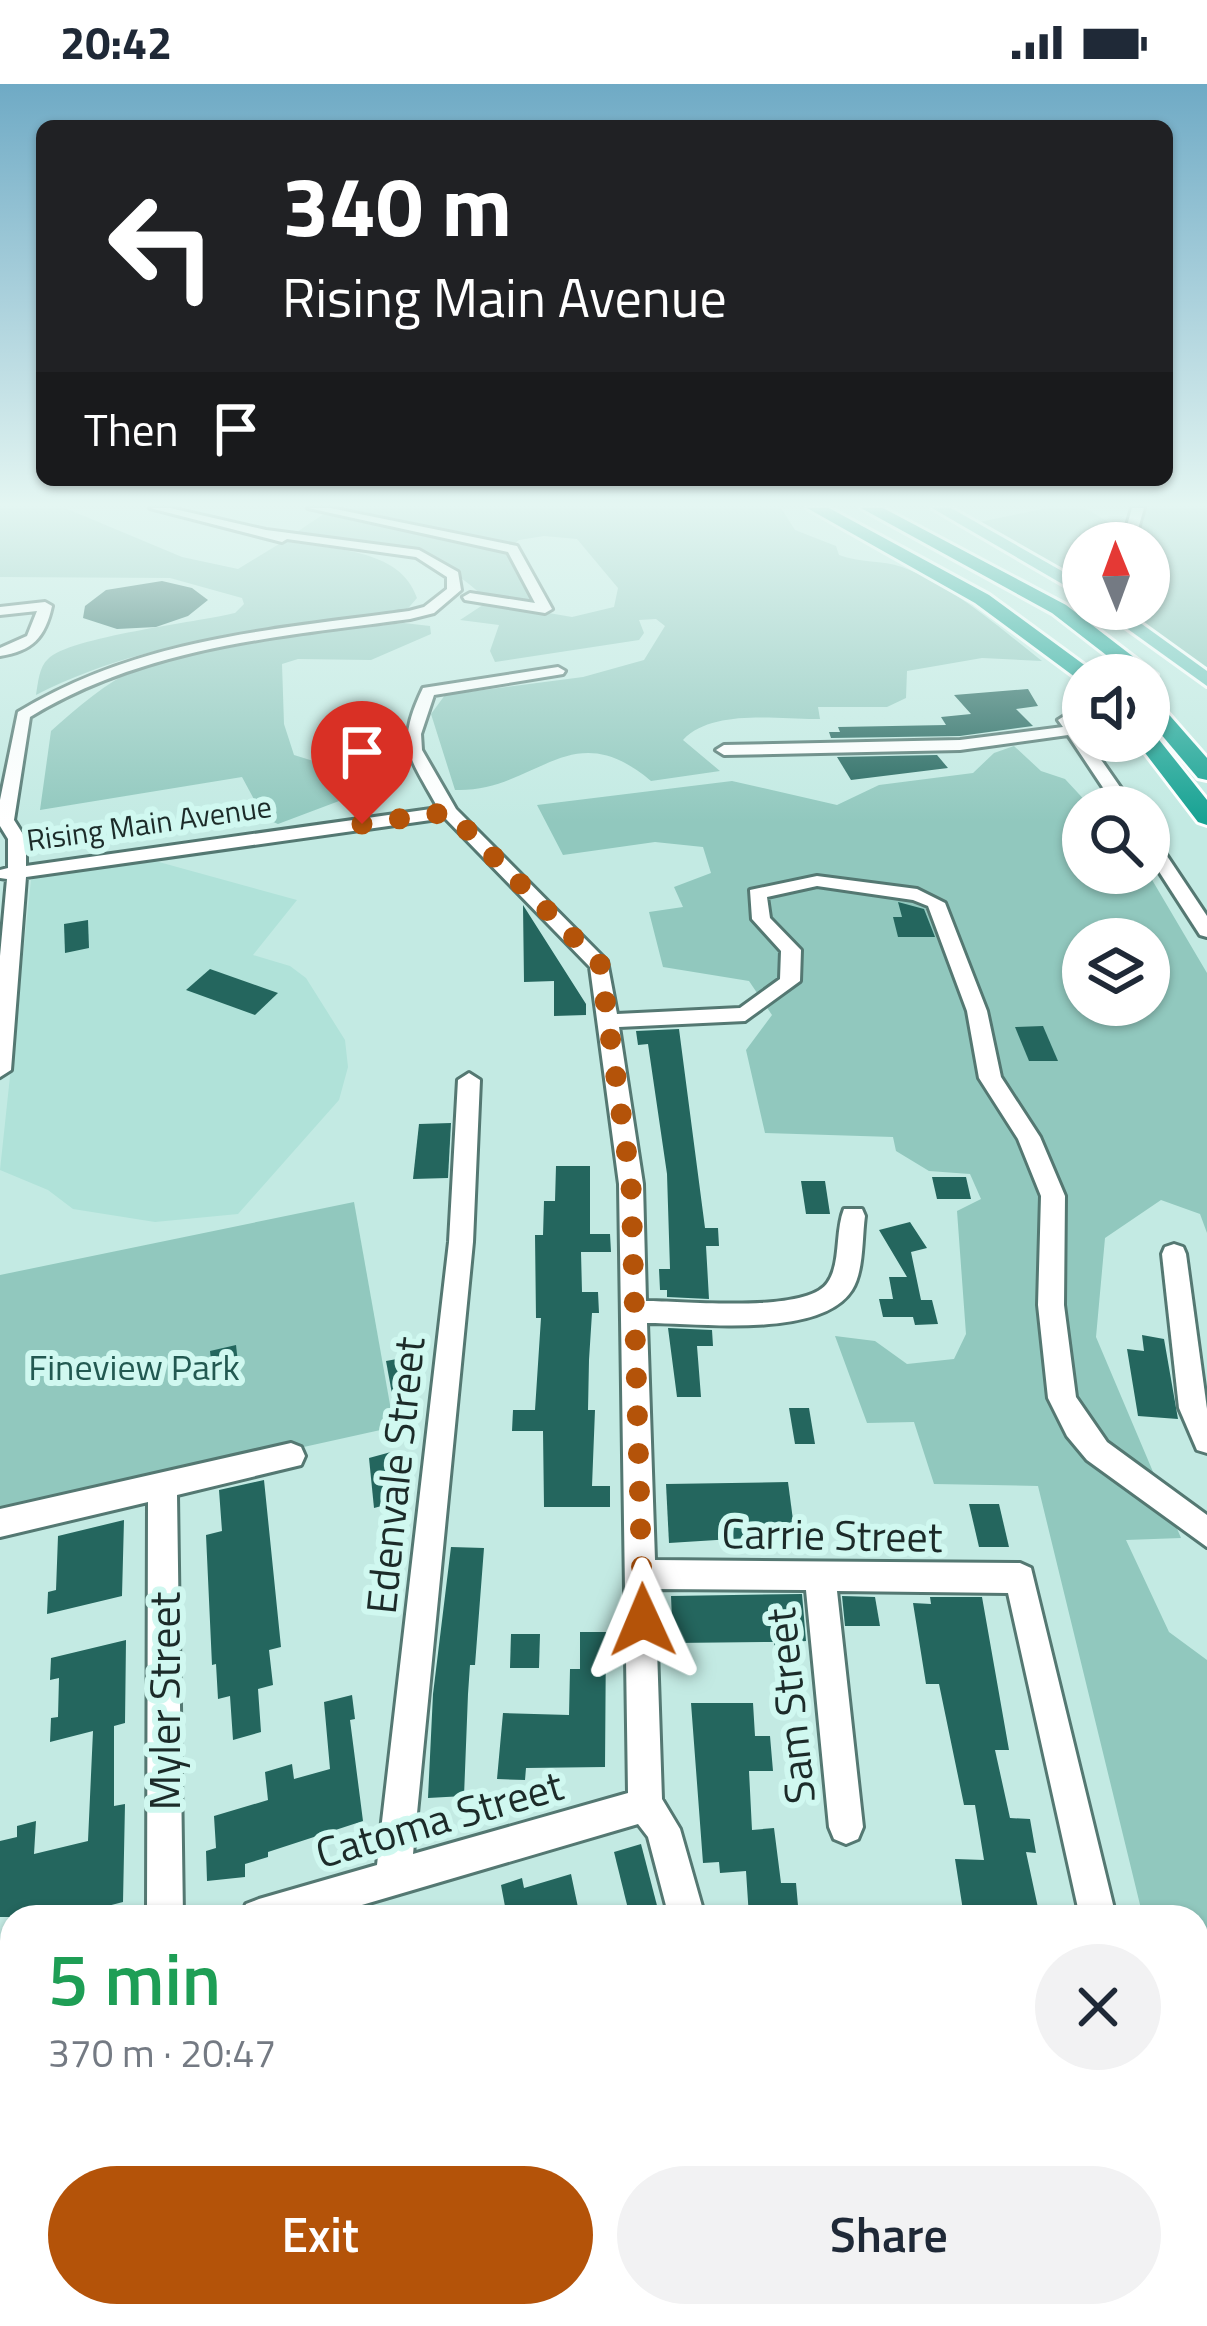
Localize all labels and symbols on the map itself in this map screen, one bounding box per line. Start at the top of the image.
north arrow [1062,522,1170,630]
pin [311,701,413,824]
street label: Rising Main Avenue [23,783,275,863]
street label: Edenvale Street [348,1333,440,1617]
park label: Fineview Park [28,1339,240,1394]
street label: Carrie Street [721,1500,943,1568]
position arrow [580,1557,706,1683]
street label: Myler Street [132,1591,196,1810]
street label: Sam Street [747,1605,831,1807]
street label: Catoma Street [308,1752,570,1884]

